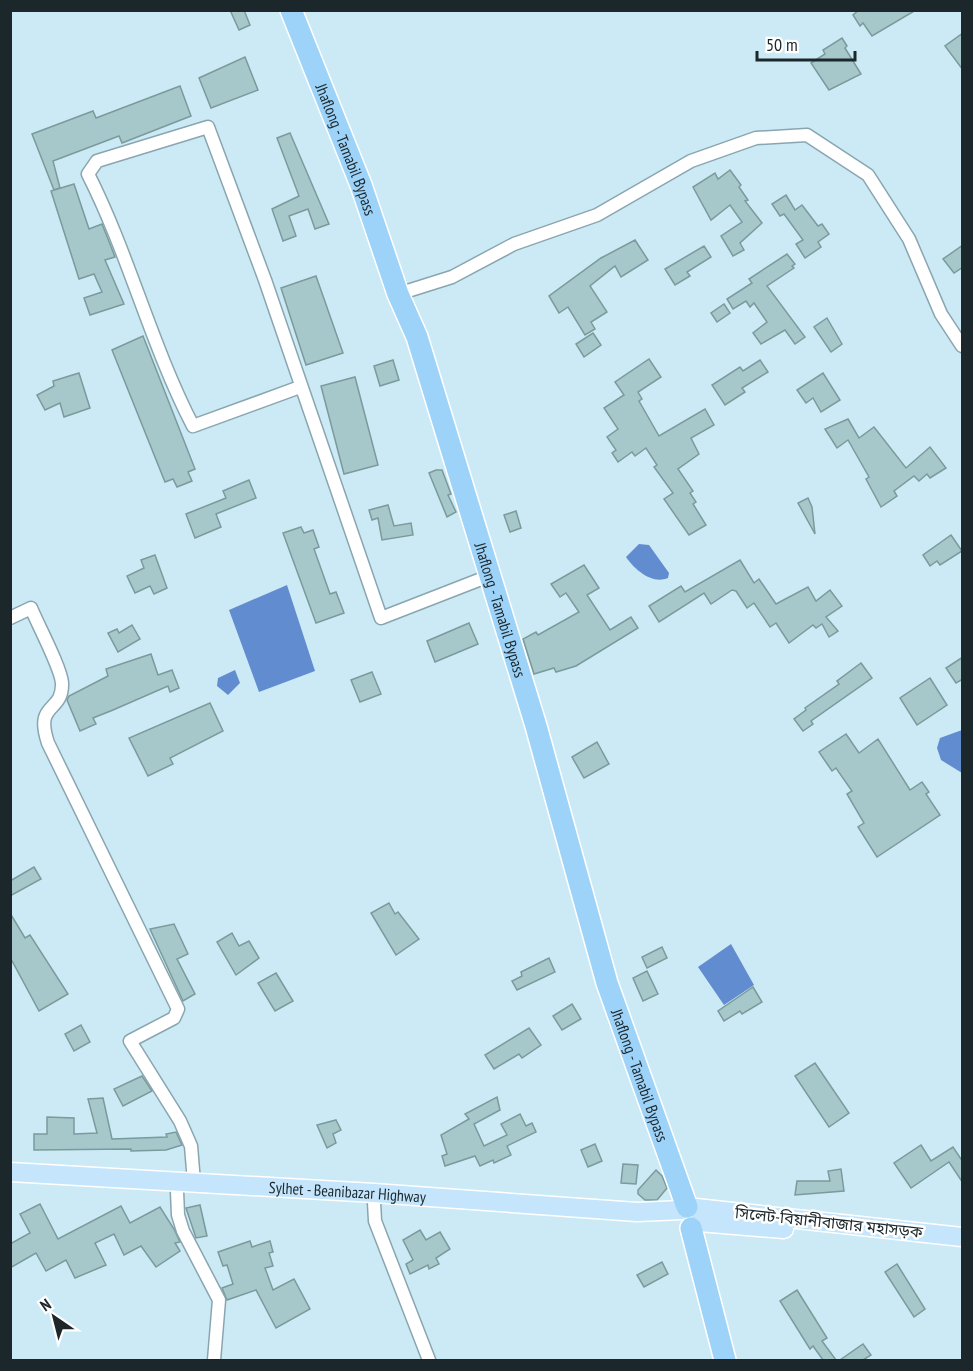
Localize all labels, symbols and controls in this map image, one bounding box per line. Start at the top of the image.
scale bar [757,24,854,62]
text: 50 m [766,33,798,56]
street label: Jhaflong - Tamabil Bypass [311,80,381,218]
street label: Jhaflong - Tamabil Bypass [470,539,531,680]
street label: Jhaflong - Tamabil Bypass [607,1005,673,1145]
street label: Sylhet - Beanibazar Highway [268,1177,427,1207]
street label: সিলেট-বিয়ানীবাজার মহাসড়ক [733,1202,925,1242]
north arrow [24,1287,84,1347]
text: N [36,1294,55,1315]

